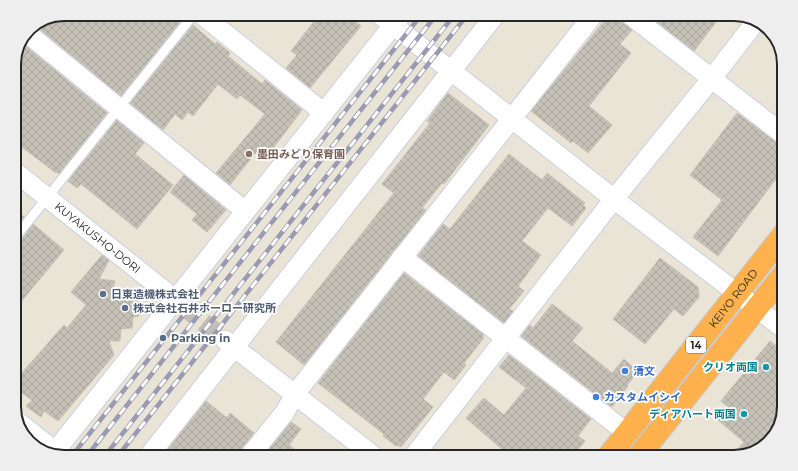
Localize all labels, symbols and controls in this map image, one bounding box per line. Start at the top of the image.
place label: 墨田みどり保育園 [257,147,345,161]
marker: 墨田みどり保育園 [244,149,254,159]
street label: KUYAKUSHO-DORI [52,199,144,276]
street label: KEIYO ROAD [706,266,761,331]
place label: 日東造機株式会社 [111,287,199,301]
marker: 日東造機株式会社 [98,289,108,299]
place label: 株式会社石井ホーロー研究所 [133,301,276,315]
marker: 株式会社石井ホーロー研究所 [120,303,130,313]
place label: Parking in [171,331,230,345]
marker: Parking in [158,333,168,343]
road number: 14 [686,337,706,353]
place label: クリオ両国 [703,360,758,374]
marker: クリオ両国 [761,362,771,372]
place label: 清文 [633,364,655,378]
marker: 清文 [620,366,630,376]
place label: カスタムイシイ [604,390,681,404]
marker: カスタムイシイ [591,392,601,402]
place label: ディアハート両国 [649,407,736,421]
marker: ディアハート両国 [739,409,749,419]

